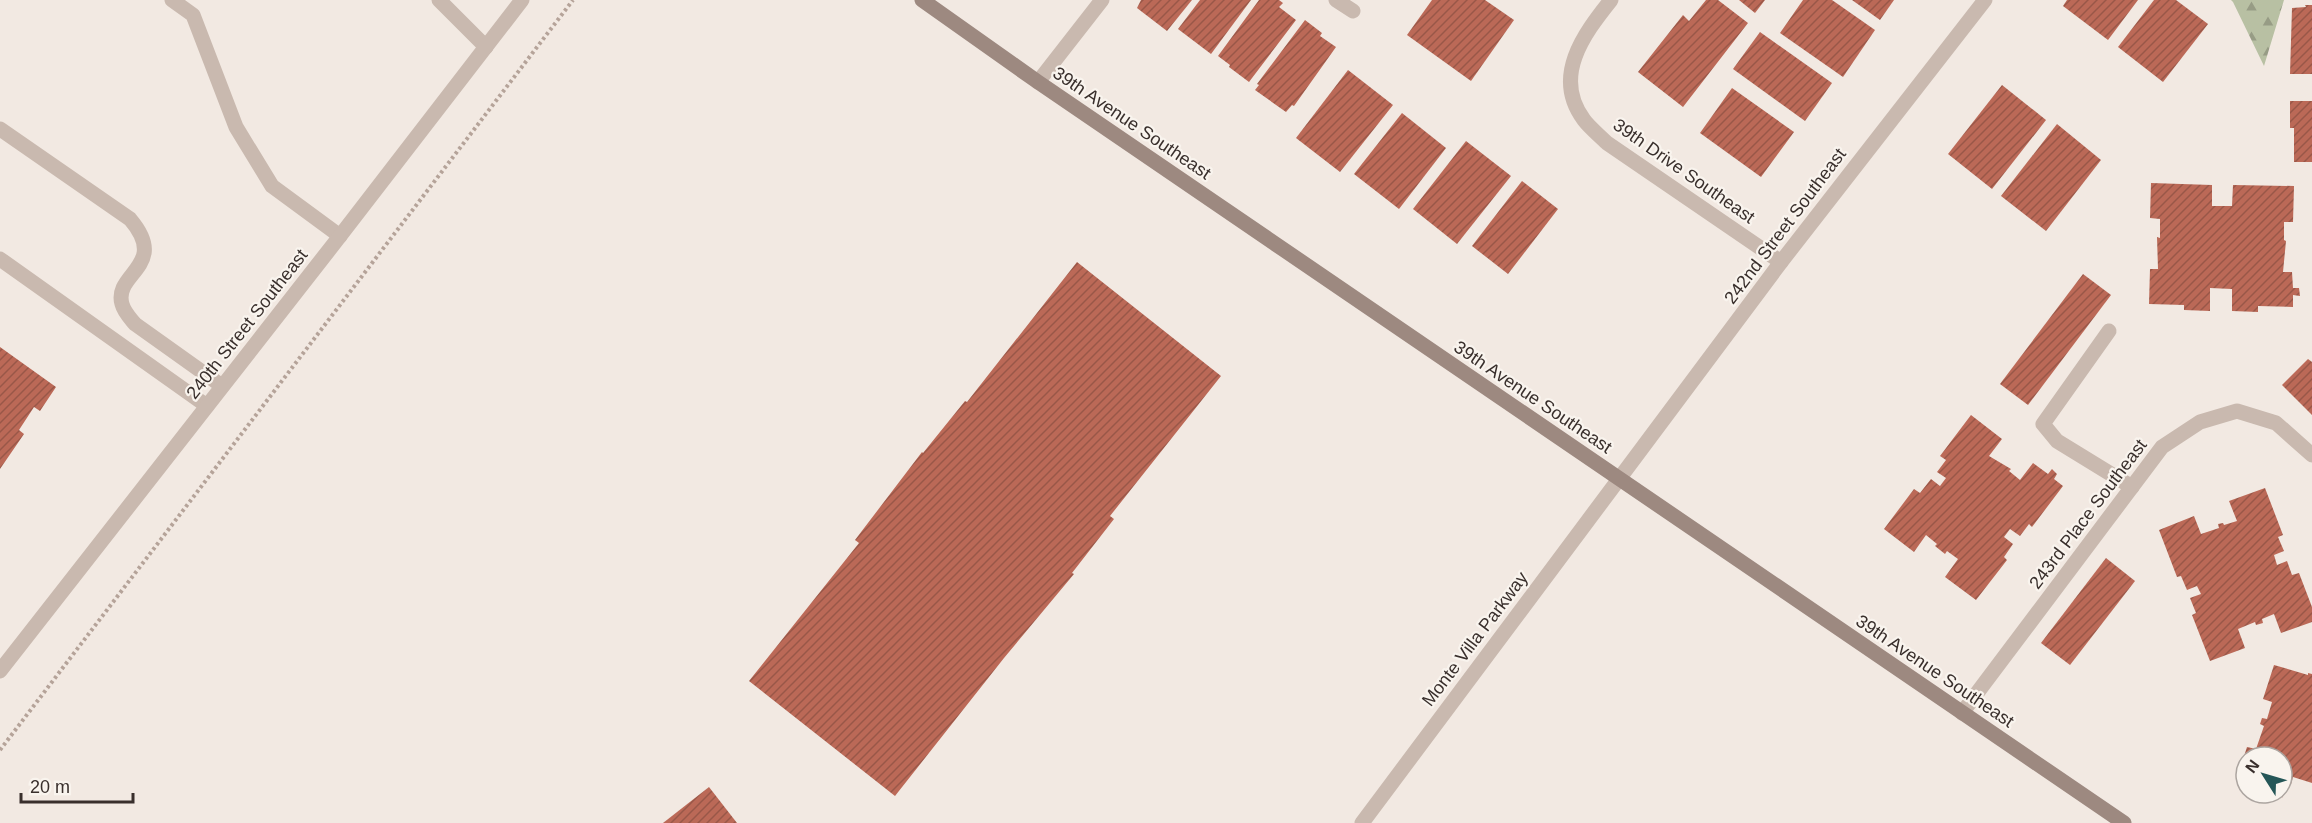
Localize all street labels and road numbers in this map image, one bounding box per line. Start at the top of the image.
street label: 39th Avenue Southeast [1049,63,1215,183]
street label: 39th Drive Southeast [1609,115,1759,227]
street label: 242nd Street Southeast [1720,144,1850,308]
street label: 240th Street Southeast [182,245,312,403]
street label: 39th Avenue Southeast [1450,337,1616,457]
street label: 243rd Place Southeast [2025,435,2151,593]
street label: Monte Villa Parkway [1418,568,1532,710]
street label: 39th Avenue Southeast [1852,611,2018,731]

